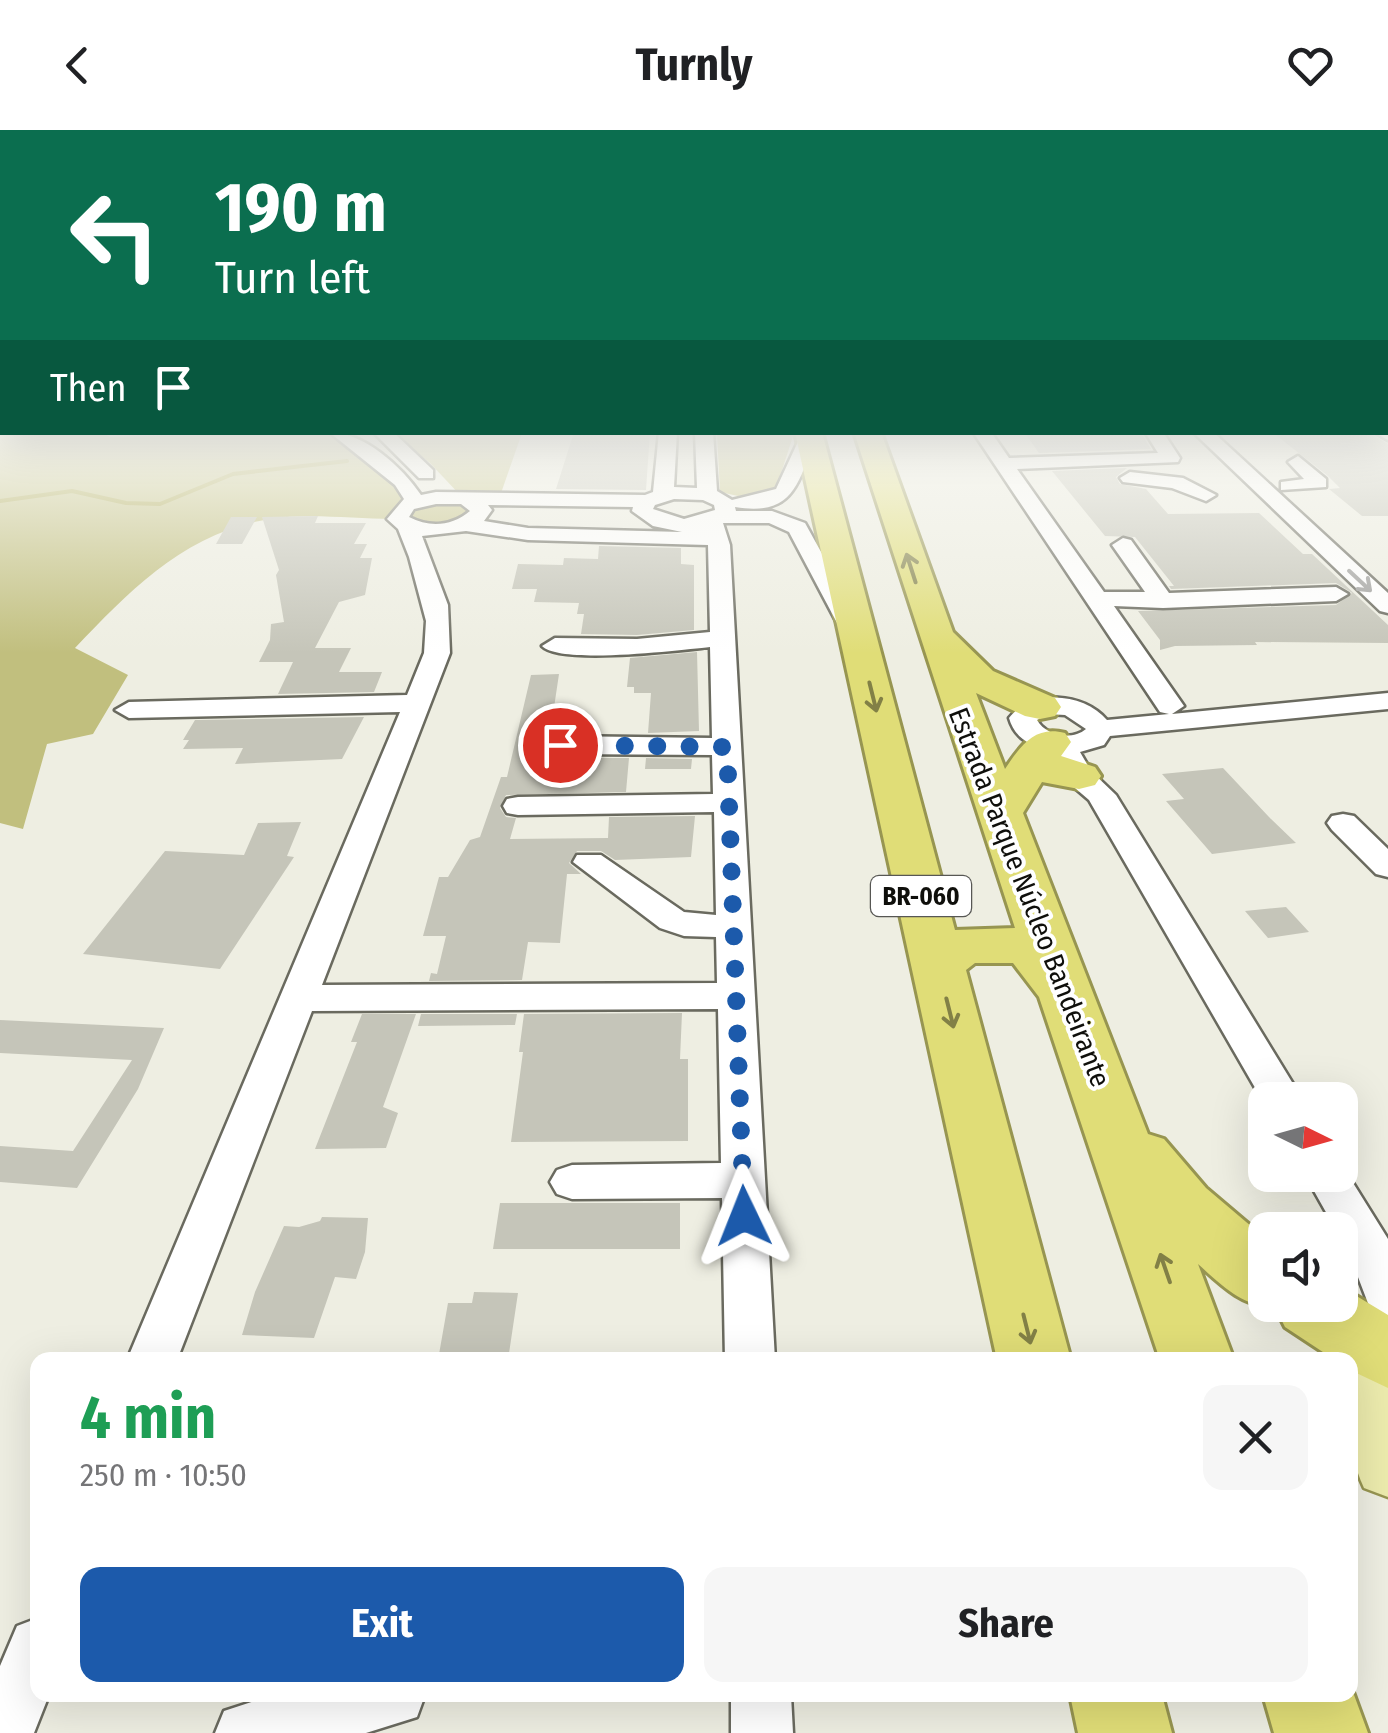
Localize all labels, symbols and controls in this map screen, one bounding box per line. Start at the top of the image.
icon: back [50,38,105,93]
text: Turnly [636,38,752,92]
icon: heart [1283,38,1338,93]
text: 190 m [215,166,387,250]
icon: left [50,170,180,300]
text: Turn left [215,251,370,305]
icon: arrive [146,360,201,415]
text: Then [50,365,126,411]
one-way arrow [900,552,918,584]
one-way arrow [1347,568,1373,592]
one-way arrow [865,680,883,712]
pin [518,703,603,788]
street label: Estrada Parque Núcleo Bandeirante [942,703,1117,1092]
icon: arrive [533,718,588,773]
road number: BR-060 [871,876,971,916]
one-way arrow [942,996,960,1028]
north arrow [1248,1082,1358,1192]
map controls [1248,1082,1358,1322]
position arrow [692,1164,796,1268]
button: sound [1248,1212,1358,1322]
one-way arrow [1155,1252,1173,1284]
one-way arrow [1018,1313,1037,1344]
text: 4 min [80,1382,216,1454]
button: close [1203,1385,1308,1490]
text: 250 m · 10:50 [80,1456,247,1494]
button: Exit [80,1567,684,1682]
button: Share [704,1567,1308,1682]

